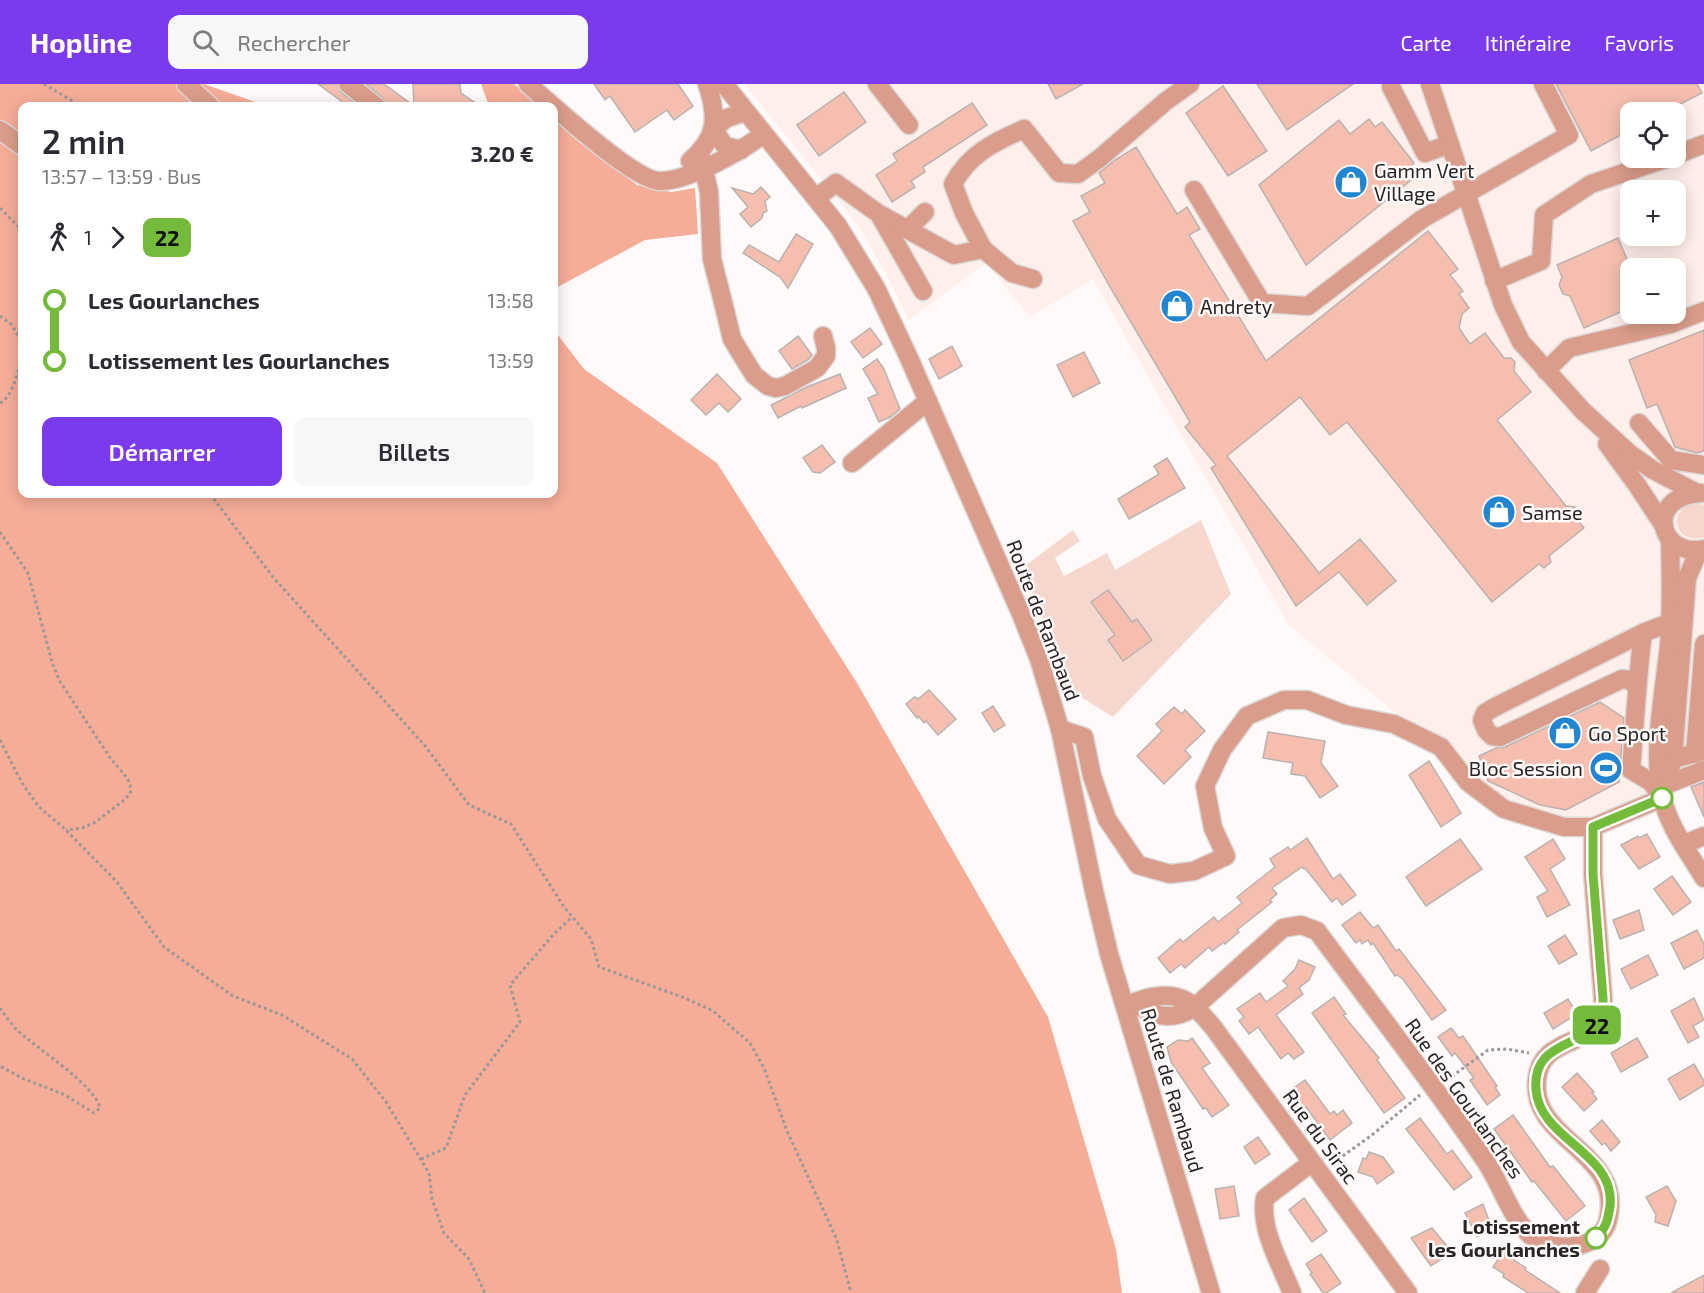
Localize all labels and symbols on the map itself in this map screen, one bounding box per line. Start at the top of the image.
place label: Gamm Vert Village [1374,158,1475,205]
shop icon: Gamm Vert Village [1333,164,1369,200]
shop icon: Andrety [1159,288,1195,324]
place label: Andrety [1200,294,1273,318]
shop icon: Samse [1481,494,1517,530]
place label: Samse [1522,500,1583,524]
street label: Route de Rambaud [1002,536,1086,704]
shop icon: Go Sport [1547,715,1583,751]
place label: Go Sport [1588,721,1667,745]
sports icon: Bloc Session [1588,750,1624,786]
place label: Bloc Session [1469,756,1583,780]
unlabelled marker [1651,787,1673,809]
street label: Route de Rambaud [1137,1005,1209,1175]
line badge: 22 [1570,1006,1624,1044]
street label: Rue des Gourlanches [1401,1013,1529,1183]
street label: Rue du Sirac [1279,1084,1364,1188]
place label: Lotissement les Gourlanches [1428,1214,1580,1261]
marker: Lotissement les Gourlanches [1585,1227,1607,1249]

